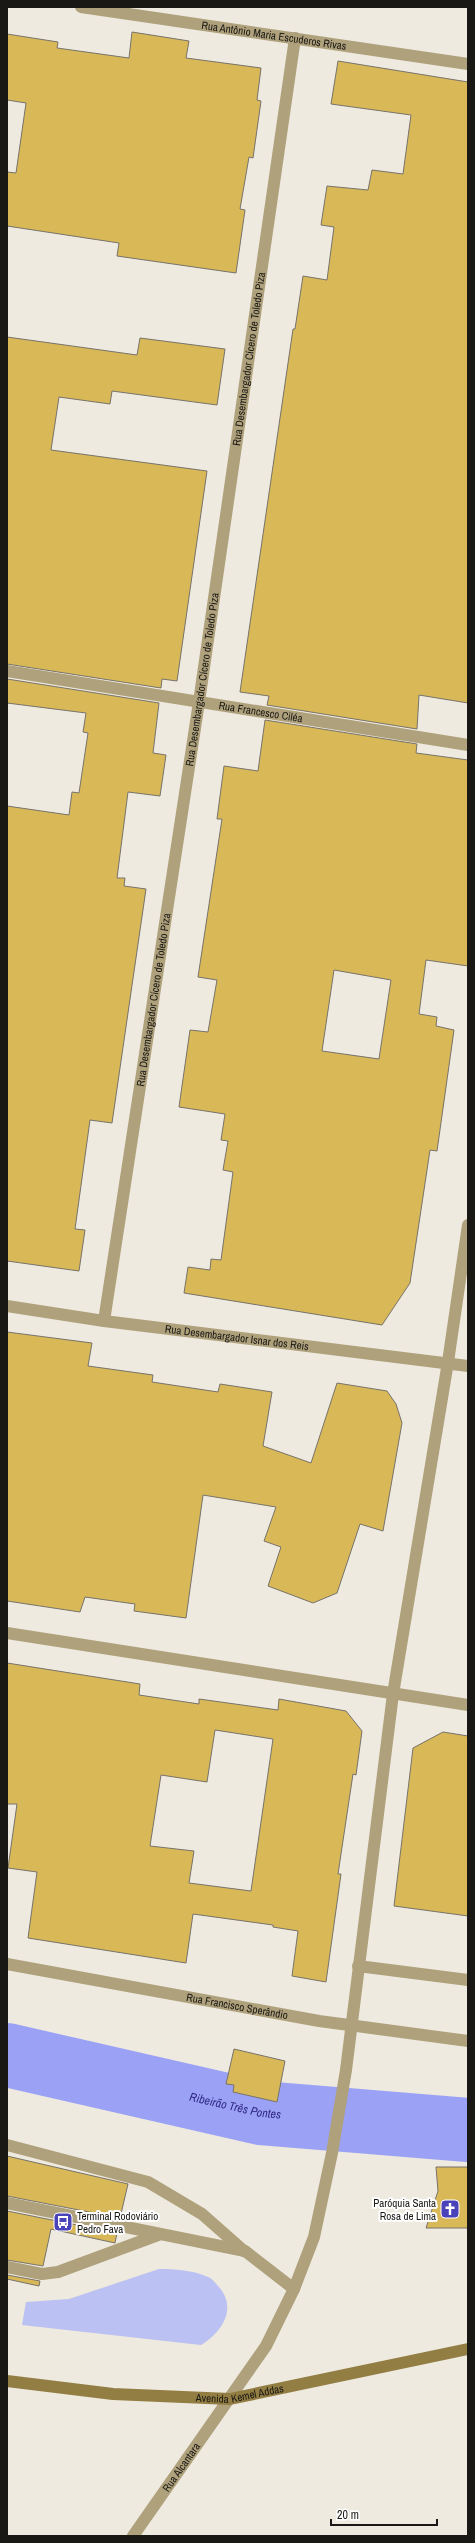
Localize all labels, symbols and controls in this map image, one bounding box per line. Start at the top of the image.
street label: Rua Antônio Maria Escuderos Rivas [201,18,348,53]
street label: Rua Desembargador Cícero de Toledo Piza [229,271,268,447]
street label: Rua Desembargador Cícero de Toledo Piza [182,592,222,767]
street label: Rua Francesco Ciléa [218,698,304,725]
street label: Rua Desembargador Cícero de Toledo Piza [133,912,174,1087]
street label: Rua Desembargador Isnar dos Reis [164,1322,310,1353]
street label: Rua Francisco Sperândio [185,1990,289,2022]
water label: Ribeirão Três Pontes [188,2089,282,2123]
place label: Paróquia Santa Rosa de Lima [373,2196,436,2223]
church icon: Paróquia Santa Rosa de Lima [439,2198,461,2220]
place label: Terminal Rodoviário Pedro Fava [77,2209,158,2236]
bus stop icon: Terminal Rodoviário Pedro Fava [52,2211,74,2233]
street label: Avenida Kemel Addas [194,2381,285,2406]
street label: Rua Alcantara [159,2440,203,2494]
scale bar [331,2501,437,2527]
text: 20 m [337,2507,359,2523]

